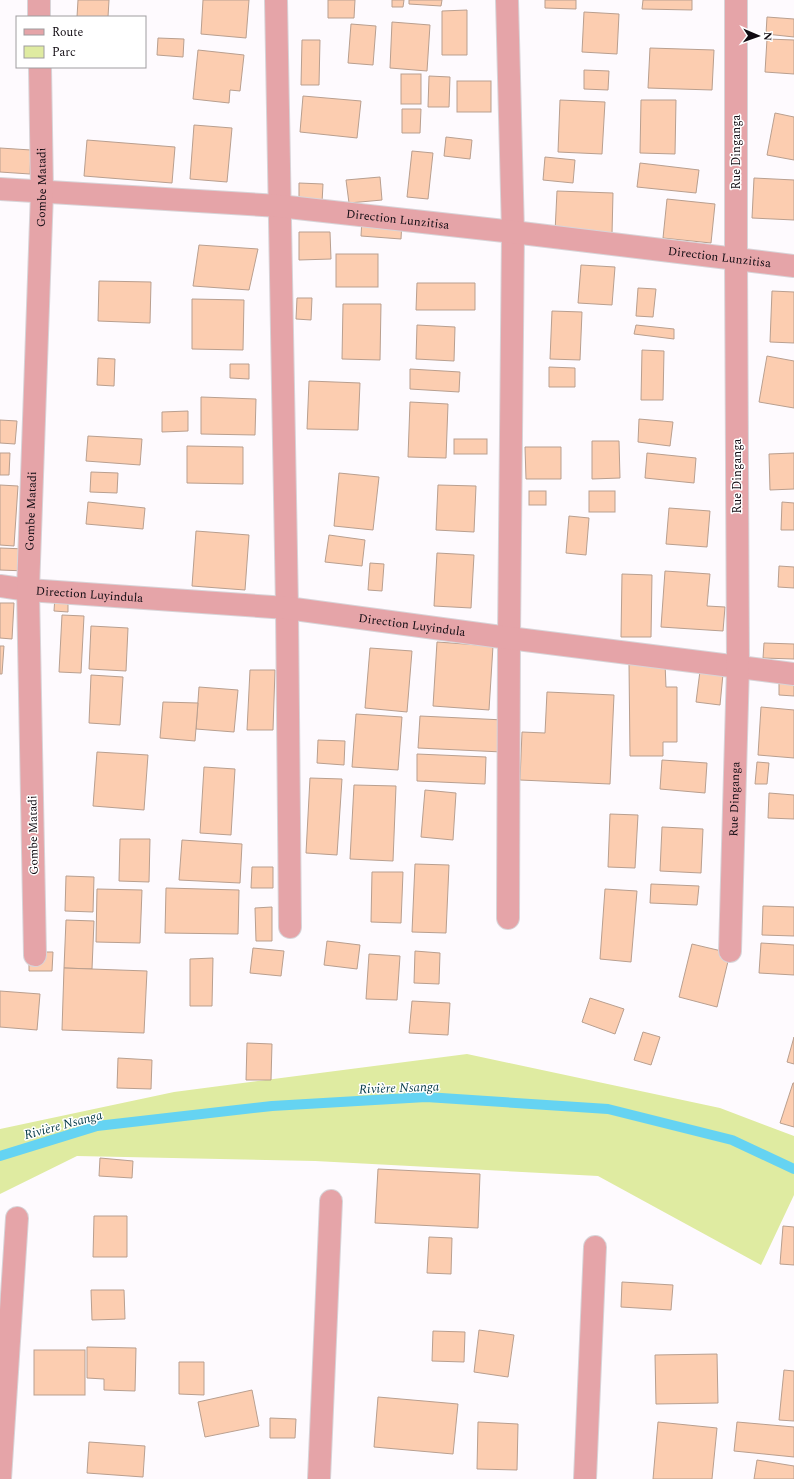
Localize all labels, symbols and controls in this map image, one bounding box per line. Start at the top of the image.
legend [16,16,146,68]
north arrow [738,16,778,56]
text: Route [52,23,83,42]
text: N [759,32,776,41]
text: Parc [52,43,76,62]
street label: Rue Dinganga [727,114,746,189]
street label: Gombe Matadi [32,147,52,227]
street label: Direction Lunzitisa [345,205,450,235]
street label: Direction Lunzitisa [667,242,772,273]
street label: Rue Dinganga [728,438,747,513]
street label: Gombe Matadi [20,471,42,551]
street label: Direction Luyindula [35,582,144,608]
street label: Direction Luyindula [357,609,467,642]
street label: Rue Dinganga [724,761,745,837]
street label: Gombe Matadi [23,795,44,875]
water label: Rivière Nsanga [359,1077,440,1099]
water label: Rivière Nsanga [22,1105,105,1145]

